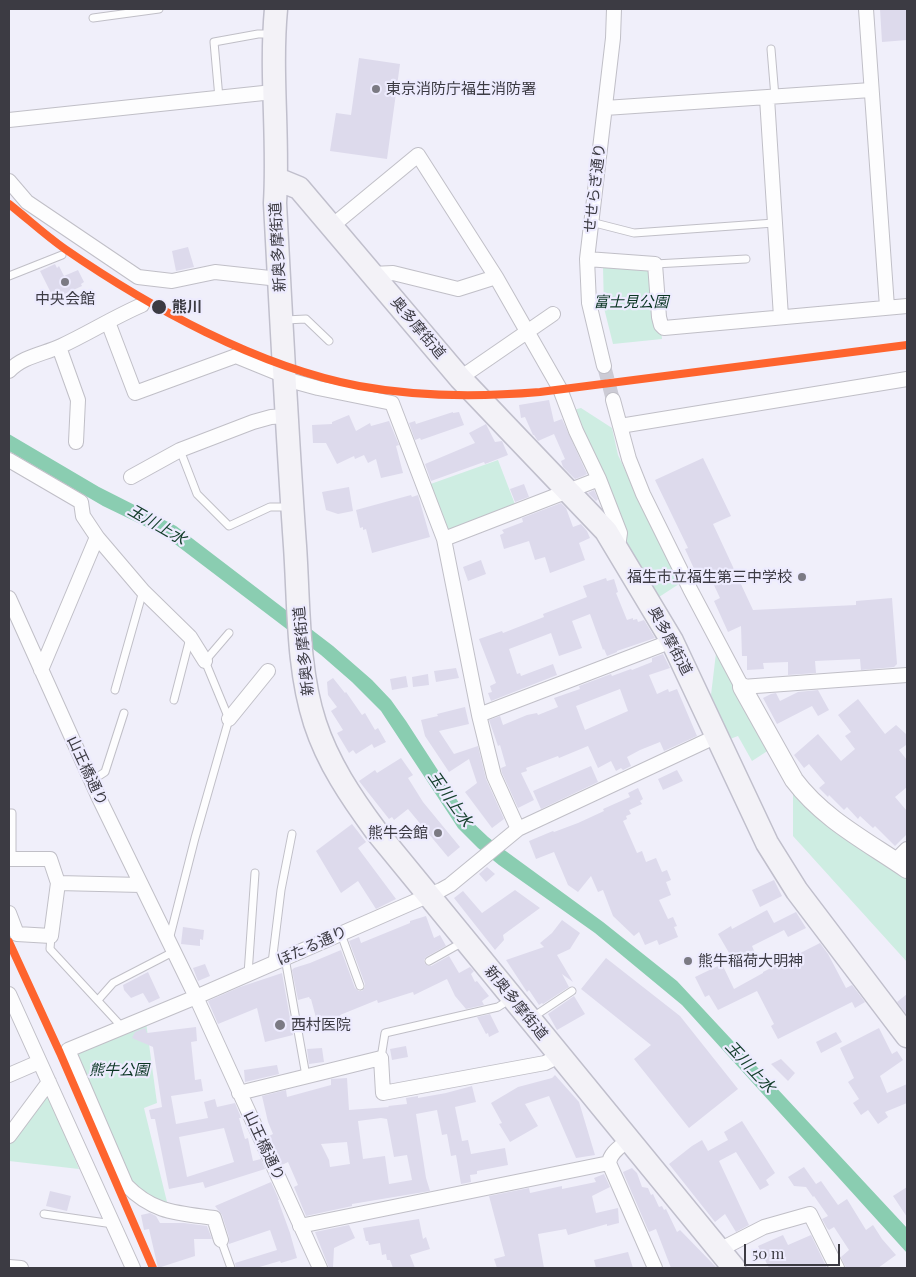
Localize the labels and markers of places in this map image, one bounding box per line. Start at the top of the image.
place label: 東京消防庁福生消防署 [386,80,536,98]
marker: 東京消防庁福生消防署 [370,83,382,95]
marker: 中央会館 [59,276,71,288]
place label: 中央会館 [35,290,95,308]
marker: 熊川 [150,298,168,316]
place label: 熊川 [172,298,202,316]
place label: 福生市立福生第三中学校 [627,568,792,586]
marker: 福生市立福生第三中学校 [796,571,808,583]
place label: 熊牛会館 [368,824,428,842]
marker: 熊牛会館 [432,827,444,839]
place label: 熊牛稲荷大明神 [698,952,803,970]
marker: 熊牛稲荷大明神 [682,955,694,967]
place label: 西村医院 [291,1016,351,1034]
marker: 西村医院 [273,1018,287,1032]

